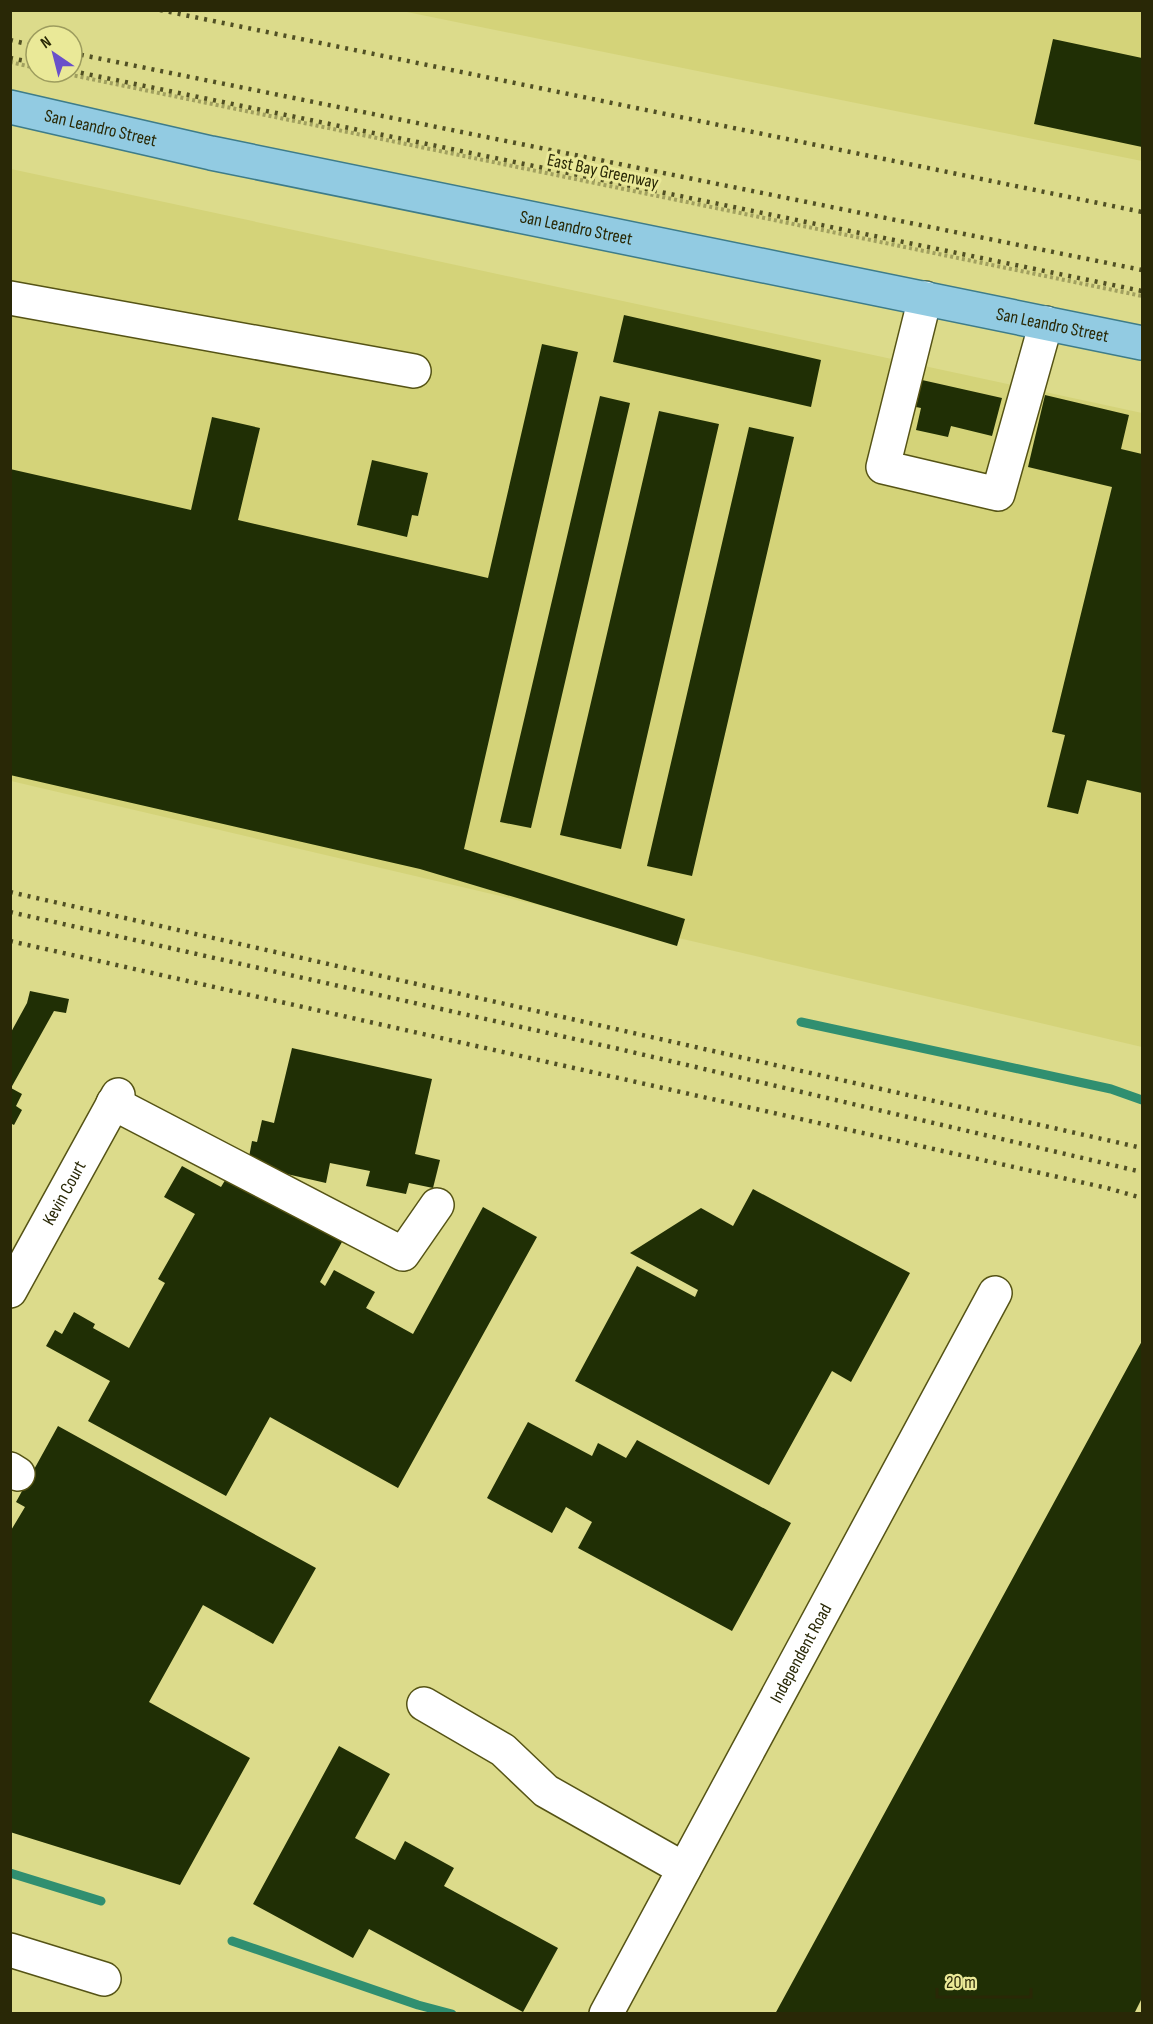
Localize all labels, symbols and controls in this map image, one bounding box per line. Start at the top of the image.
north arrow [24,24,84,84]
text: N [37,33,55,53]
street label: San Leandro Street [42,105,159,151]
street label: East Bay Greenway [545,149,661,194]
street label: San Leandro Street [518,206,635,250]
street label: San Leandro Street [994,303,1111,347]
street label: Kevin Court [38,1157,91,1229]
street label: Independent Road [766,1600,836,1707]
scale bar [937,1961,1032,1999]
text: 20 m [946,1972,976,1993]

